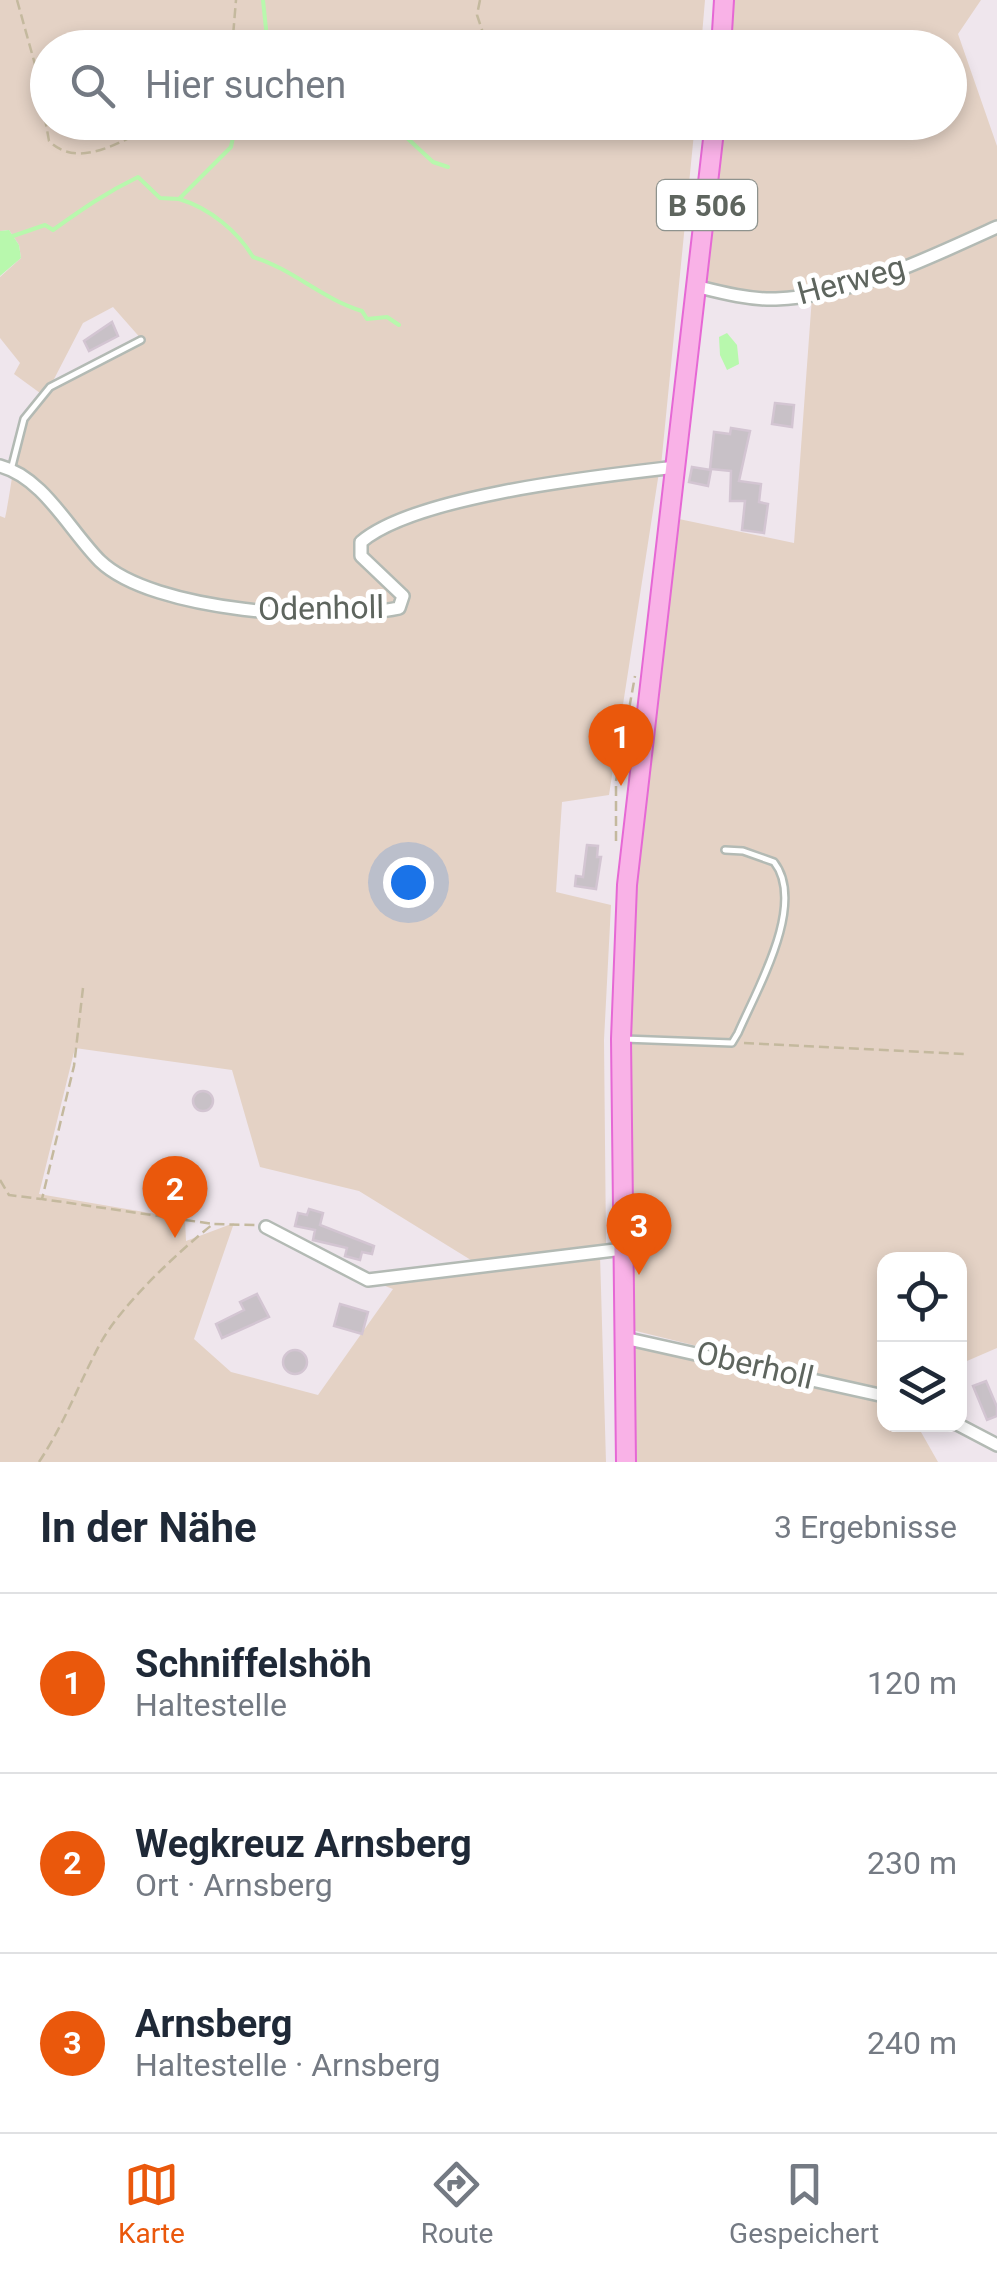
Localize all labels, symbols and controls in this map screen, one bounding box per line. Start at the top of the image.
search box [30,30,967,140]
icon: search [65,58,120,113]
text: Hier suchen [145,63,346,107]
road number: B 506 [657,180,757,230]
street label: Herweg [793,247,909,313]
street label: Odenholl [258,588,384,628]
pin: 1 [588,704,654,786]
your location [383,857,434,908]
pin: 2 [142,1156,208,1238]
pin: 3 [606,1192,672,1275]
map controls [877,1252,967,1432]
button: locate [877,1252,967,1342]
street label: Oberholl [693,1333,817,1397]
button: layers [877,1342,967,1432]
text: In der Nähe [40,1503,257,1552]
text: 3 Ergebnisse [774,1508,957,1546]
text: Schniffelshöh [135,1642,372,1686]
text: 1 [63,1664,82,1702]
text: 120 m [867,1664,957,1702]
text: Haltestelle [135,1686,287,1724]
text: Wegkreuz Arnsberg [135,1822,472,1866]
text: 2 [63,1844,82,1882]
text: 230 m [867,1844,957,1882]
text: Ort · Arnsberg [135,1866,333,1904]
text: Arnsberg [135,2002,292,2046]
text: 3 [63,2024,82,2062]
text: 240 m [867,2024,957,2062]
text: Haltestelle · Arnsberg [135,2046,441,2084]
tab: Karte [118,2157,185,2250]
tab: Route [421,2157,493,2250]
tab: Gespeichert [729,2157,879,2250]

